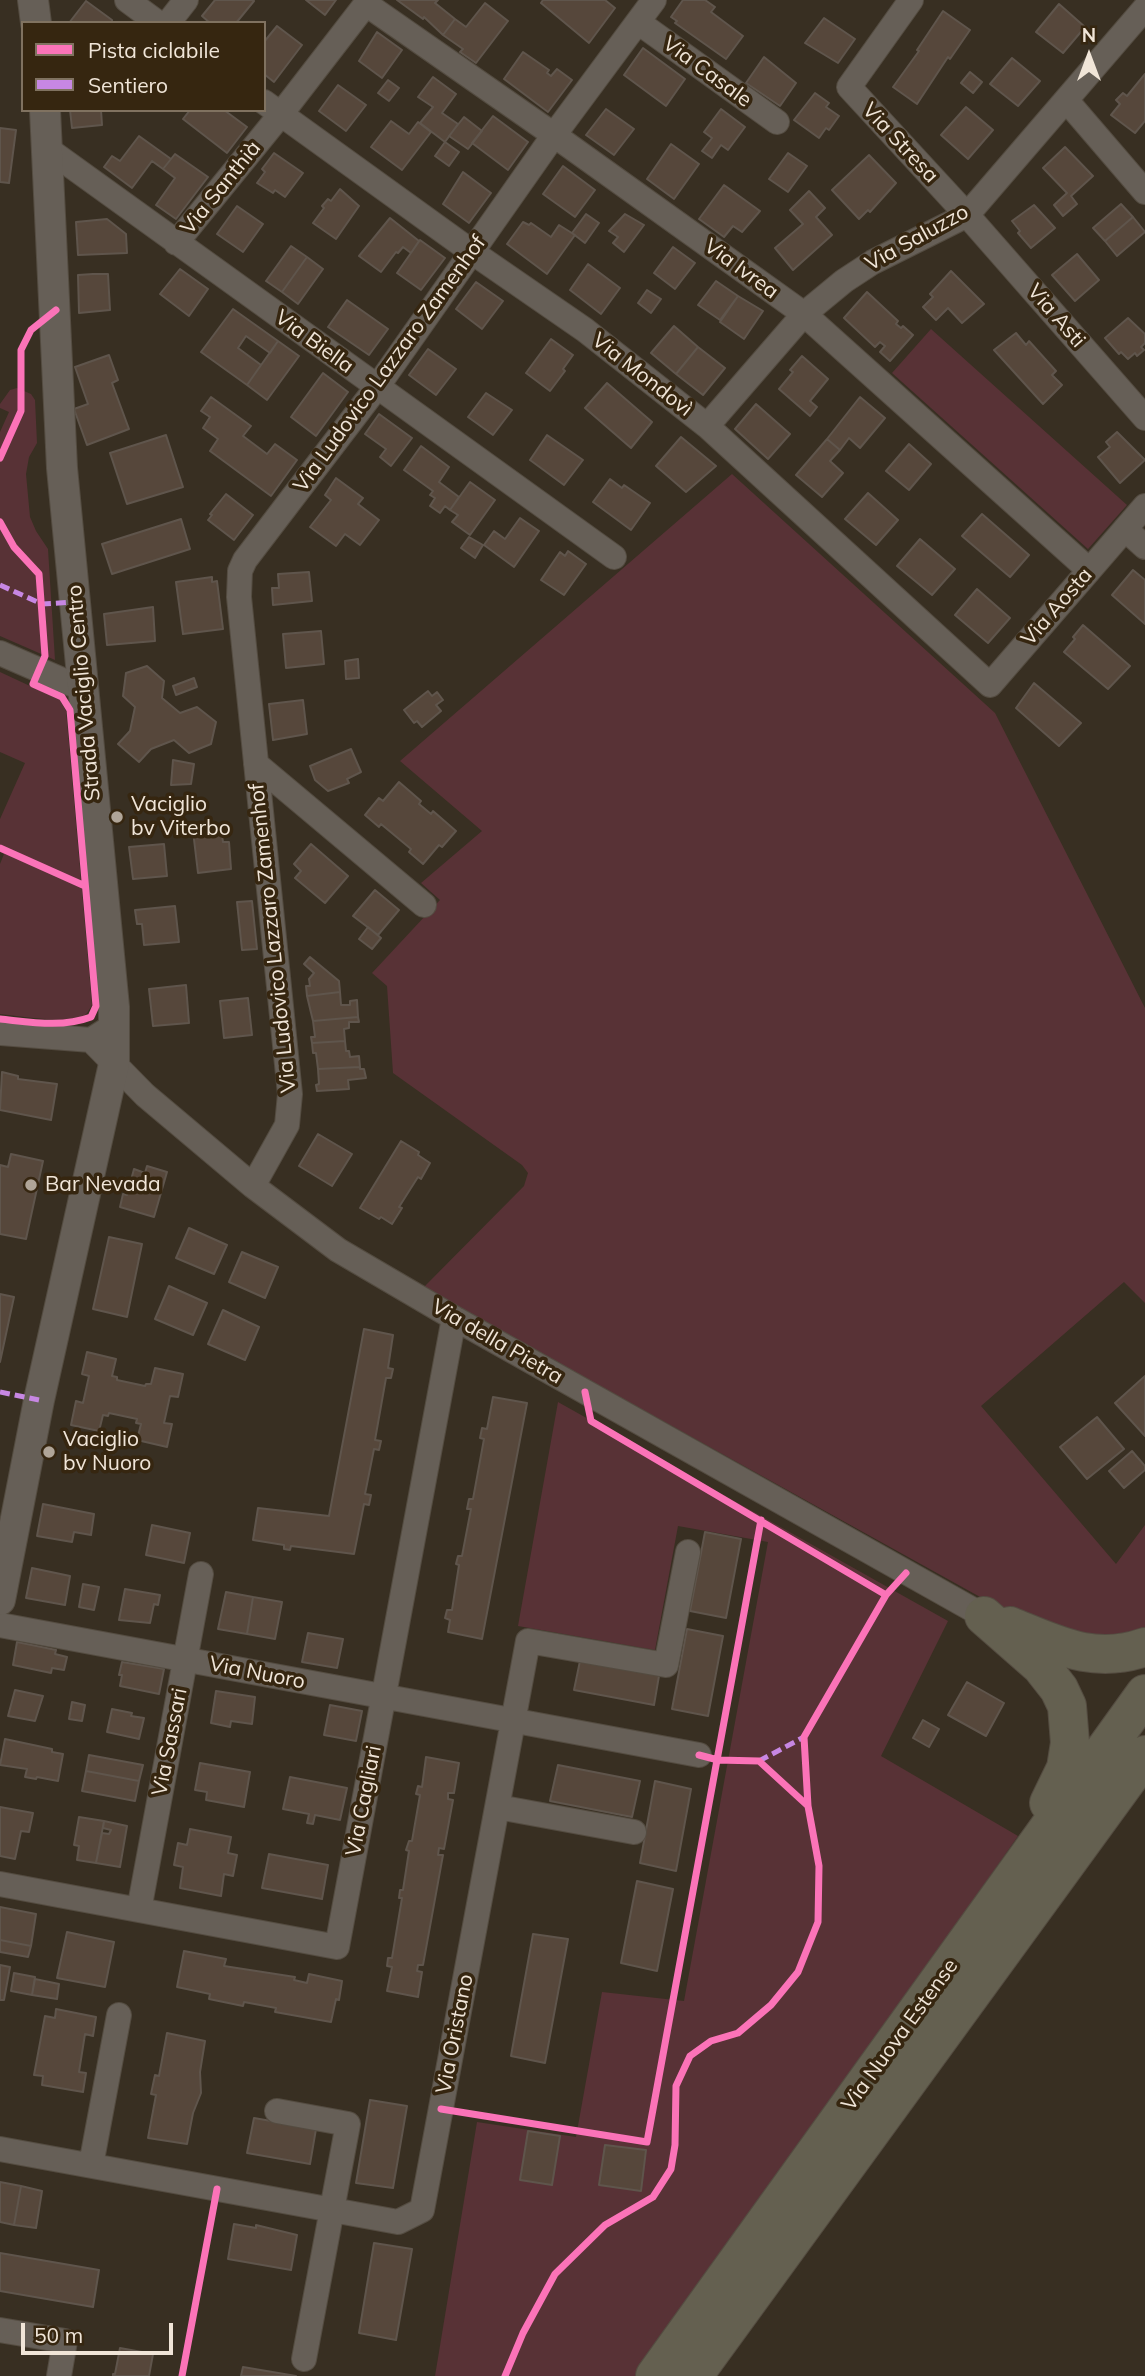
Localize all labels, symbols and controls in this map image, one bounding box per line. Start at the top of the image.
legend [21,21,266,112]
north arrow [1054,21,1124,91]
text: N [1082,23,1096,47]
street label: Via Casale [658,31,756,113]
text: Pista ciclabile [88,37,220,63]
text: Sentiero [88,72,168,98]
street label: Via Stresa [857,98,943,188]
street label: Via Santhià [176,136,266,240]
street label: Via Saluzzo [861,199,973,277]
street label: Via Ludovico Lazzaro Zamenhof [288,231,492,497]
street label: Via Ivrea [699,234,783,304]
street label: Via Asti [1022,279,1090,353]
street label: Via Biella [270,305,358,379]
street label: Via Mondovì [587,328,697,422]
street label: Via Aosta [1016,563,1098,651]
street label: Strada Vaciglio Centro [62,584,106,802]
street label: Via Ludovico Lazzaro Zamenhof [244,782,302,1094]
place label: Vaciglio bv Viterbo [131,792,231,842]
marker: Vaciglio bv Viterbo [109,809,125,825]
place label: Bar Nevada [45,1172,161,1198]
marker: Bar Nevada [23,1177,39,1193]
street label: Via della Pietra [427,1294,567,1390]
place label: Vaciglio bv Nuoro [63,1427,151,1477]
marker: Vaciglio bv Nuoro [41,1444,57,1460]
street label: Via Nuoro [207,1651,307,1695]
street label: Via Sassari [147,1686,193,1798]
street label: Via Cagliari [341,1744,387,1858]
street label: Via Nuova Estense [836,1954,964,2116]
street label: Via Oristano [431,1972,479,2096]
scale bar [24,2310,177,2354]
text: 50 m [34,2322,83,2348]

